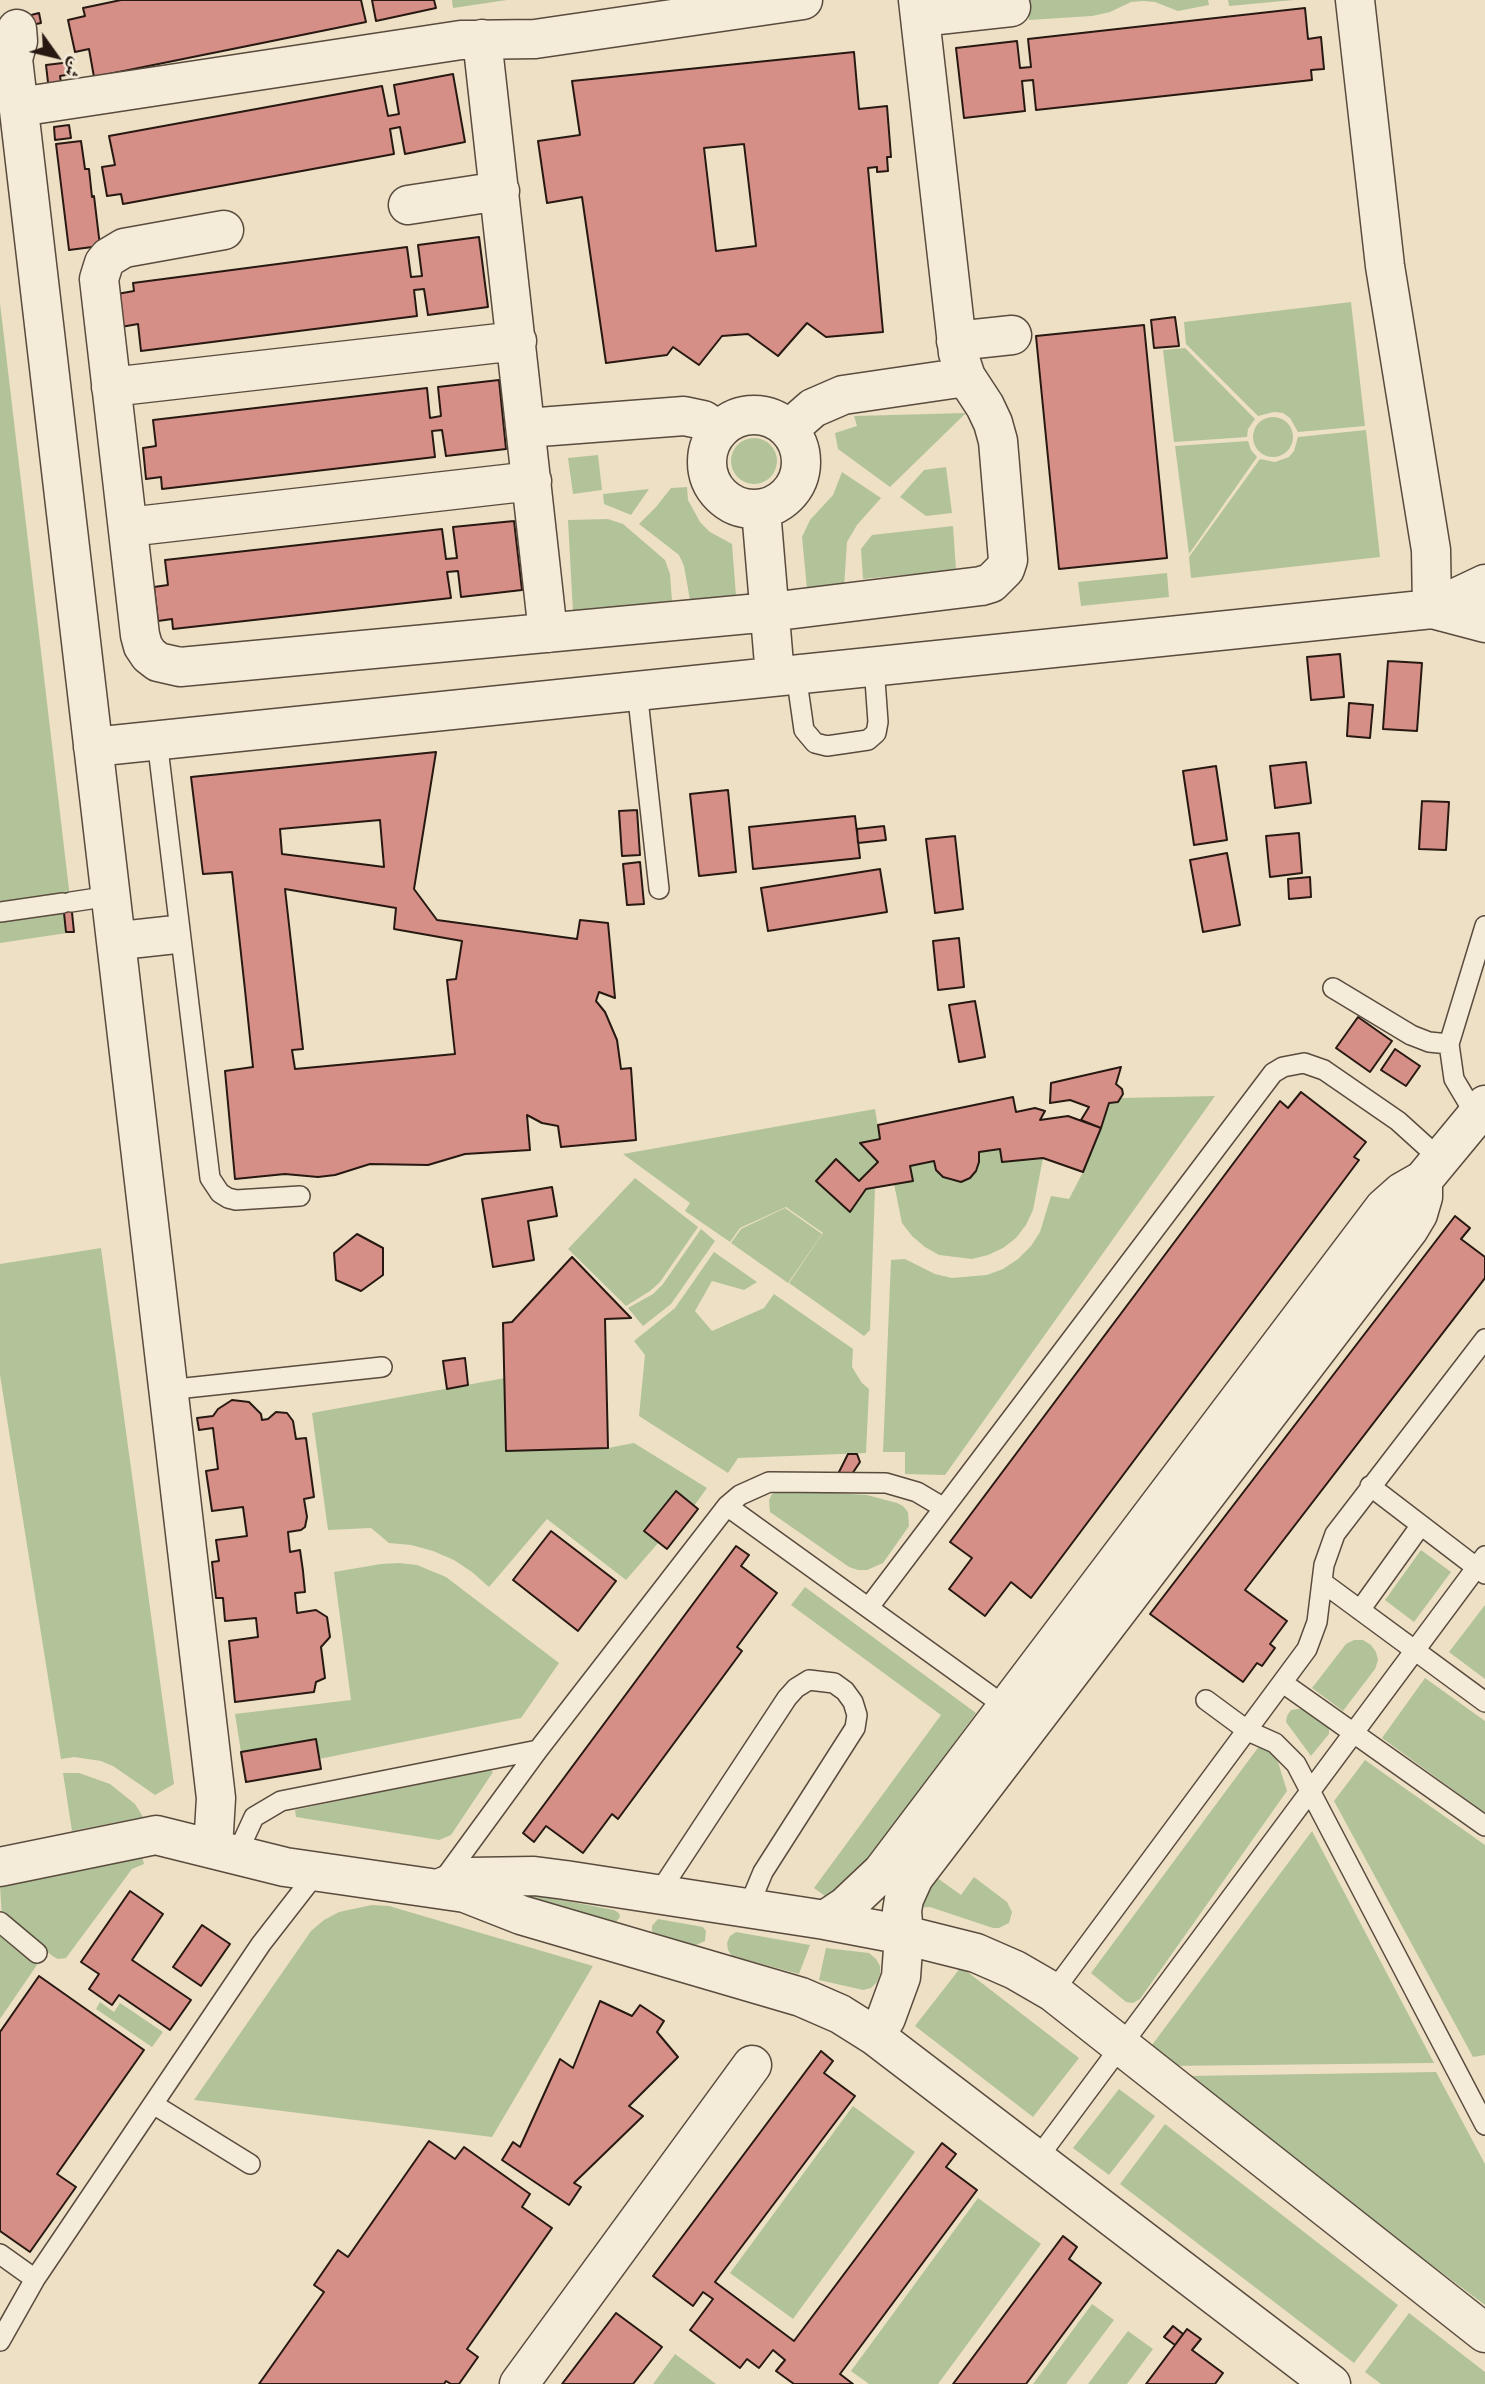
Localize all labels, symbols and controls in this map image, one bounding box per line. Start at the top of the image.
north arrow [21,21,91,91]
text: ش [59,54,88,82]

